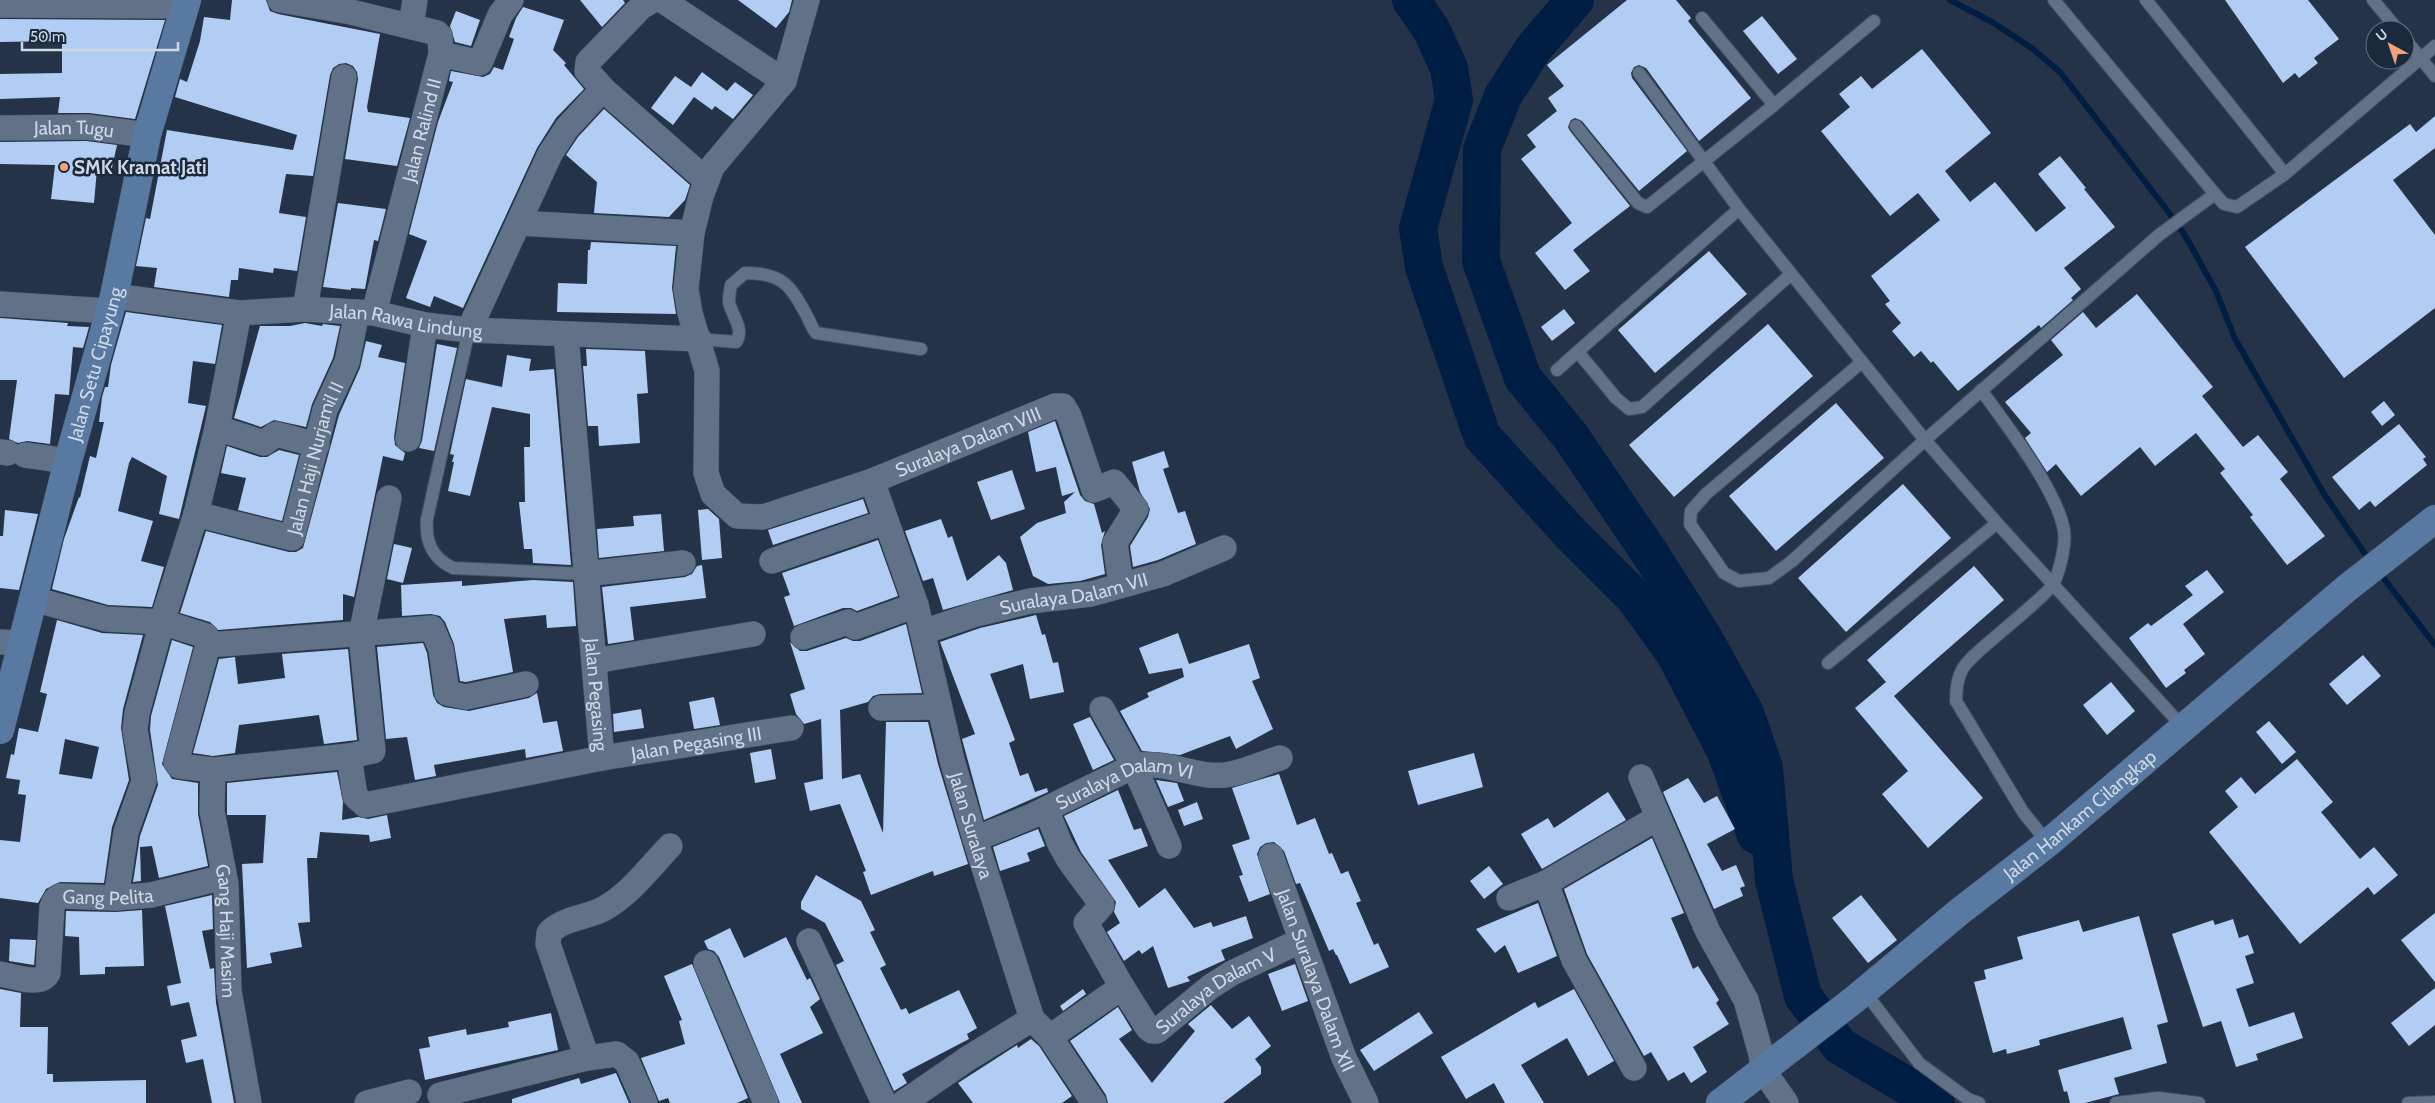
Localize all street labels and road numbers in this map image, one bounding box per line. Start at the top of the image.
street label: Jalan Ralind II [397,76,446,186]
street label: Jalan Tugu [33,116,115,142]
street label: Jalan Setu Cipayung [63,285,128,445]
street label: Jalan Rawa Lindung [328,299,483,343]
street label: Jalan Haji Nurjamil II [282,378,348,538]
street label: Suralaya Dalam VIII [892,402,1045,482]
street label: Suralaya Dalam VII [997,568,1151,620]
street label: Jalan Pegasing [580,636,612,753]
street label: Jalan Pegasing III [628,722,763,765]
street label: Jalan Hankam Cilangkap [1998,745,2161,886]
street label: Suralaya Dalam VI [1052,754,1196,815]
street label: Jalan Suralaya [944,769,998,882]
street label: Gang Haji Masim [210,862,240,998]
street label: Gang Pelita [62,884,154,910]
street label: Jalan Suralaya Dalam XII [1271,885,1360,1075]
street label: Suralaya Dalam V [1151,943,1280,1039]

